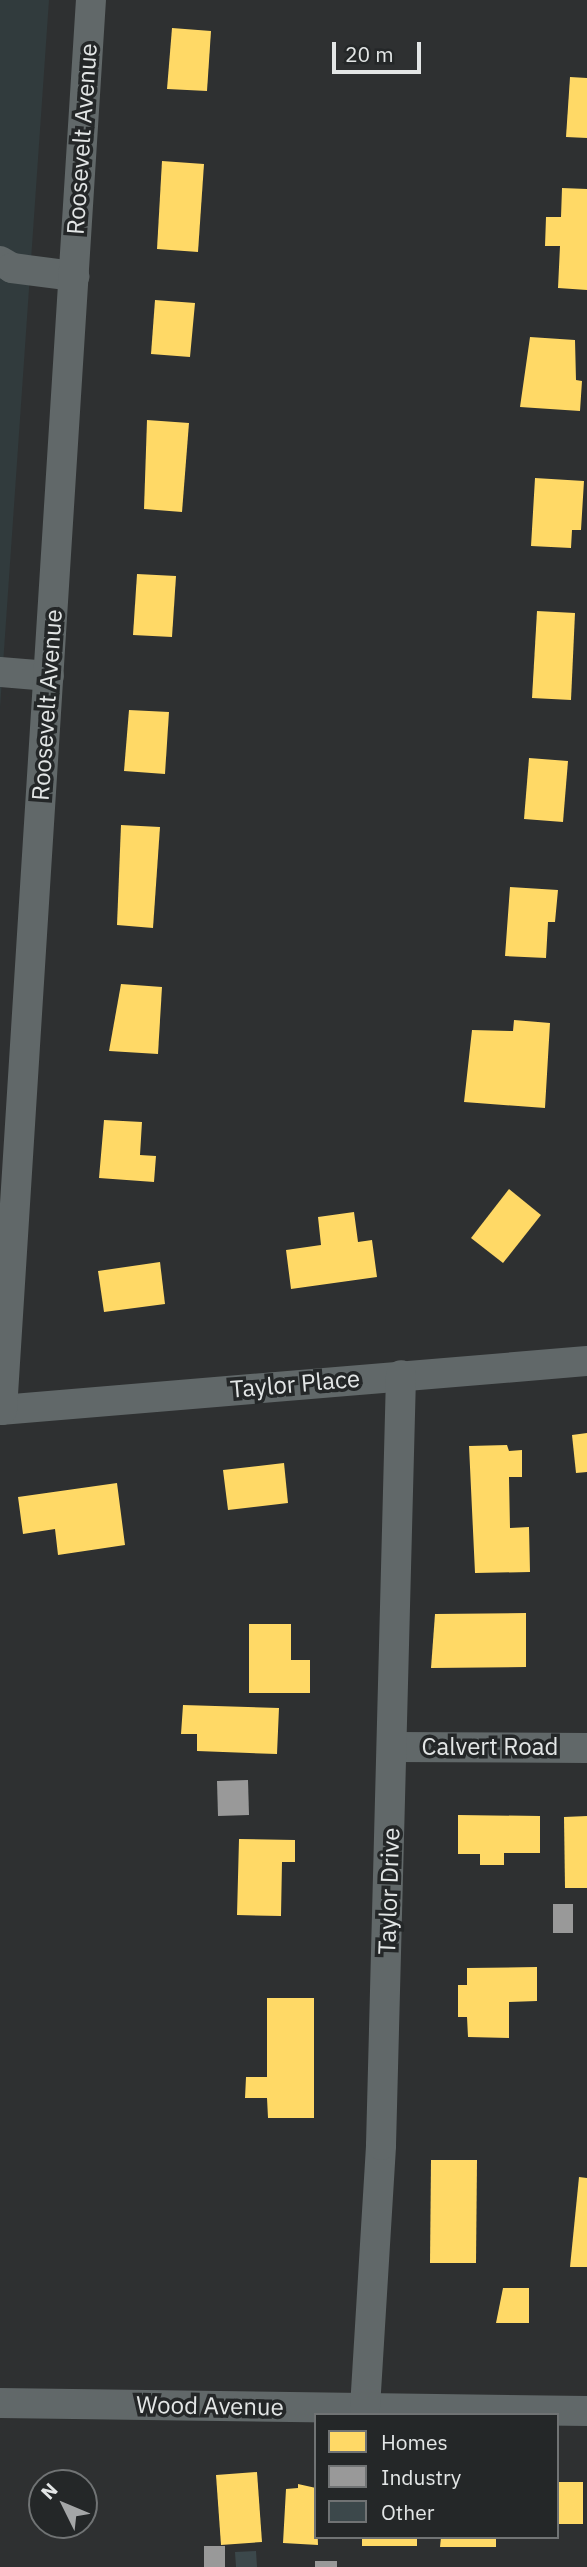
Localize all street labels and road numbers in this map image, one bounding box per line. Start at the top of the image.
street label: Roosevelt Avenue [61,42,103,236]
street label: Roosevelt Avenue [26,608,68,802]
street label: Taylor Place [229,1364,361,1404]
street label: Calvert Road [422,1733,558,1761]
street label: Taylor Drive [372,1827,406,1955]
street label: Wood Avenue [136,2390,284,2422]

